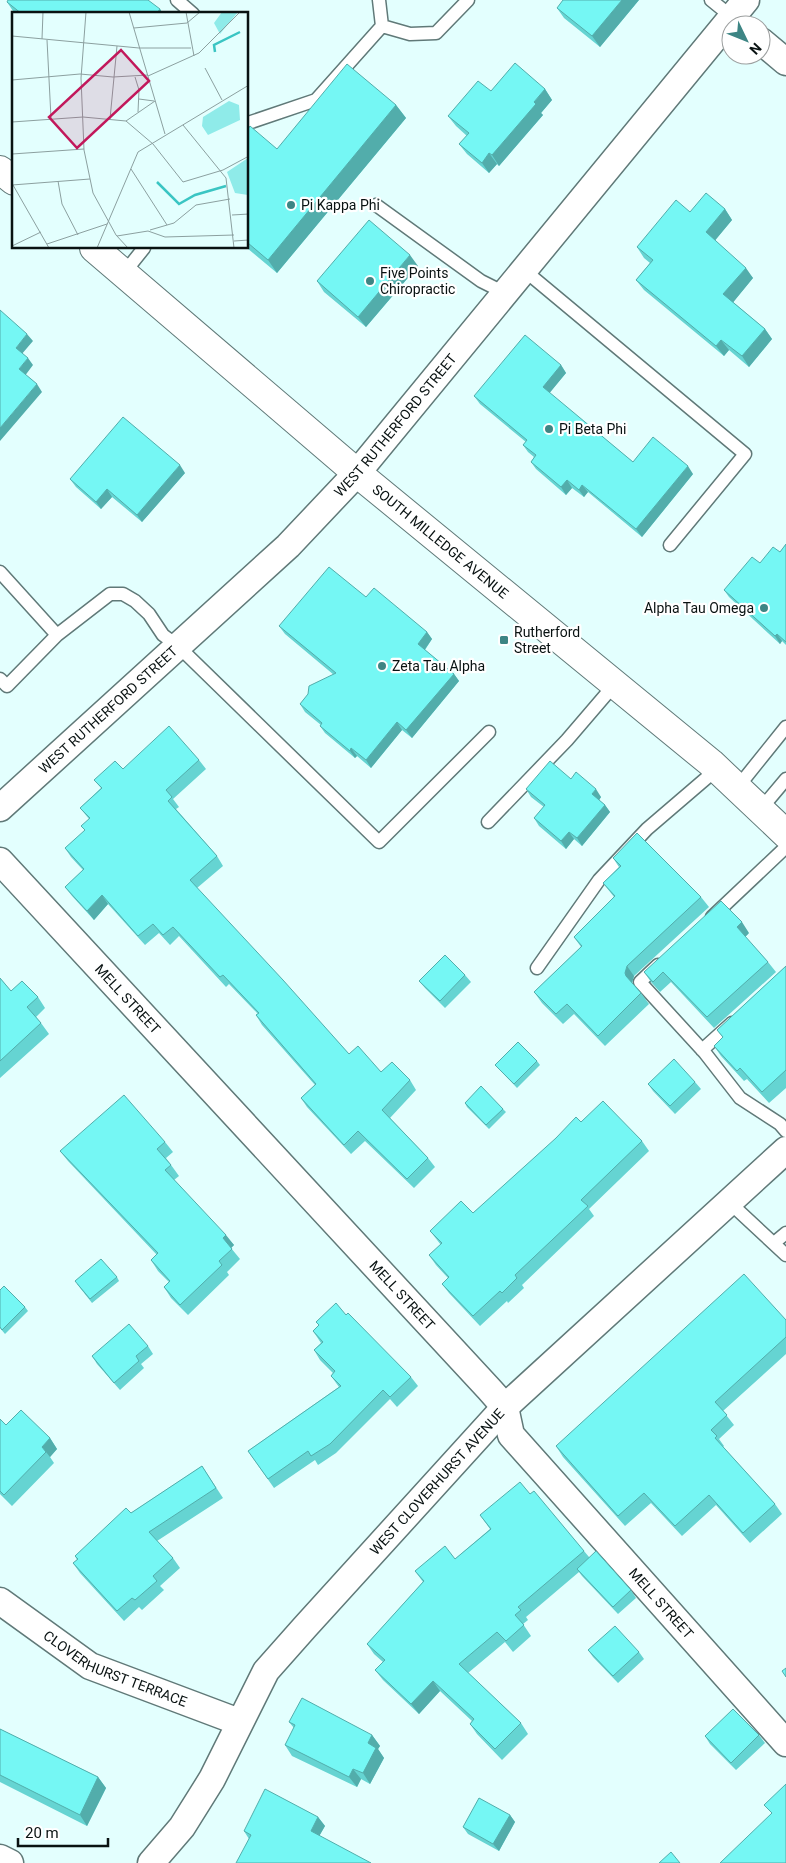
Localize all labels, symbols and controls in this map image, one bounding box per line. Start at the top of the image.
inset map [12,12,249,249]
north arrow [721,15,771,65]
text: N [746,40,765,58]
place label: Pi Kappa Phi [301,197,380,213]
marker: Pi Kappa Phi [285,199,297,211]
place label: Five Points Chiropractic [380,265,455,297]
marker: Five Points Chiropractic [364,275,376,287]
street label: WEST RUTHERFORD STREET [331,350,460,500]
place label: Pi Beta Phi [559,421,626,437]
marker: Pi Beta Phi [543,423,555,435]
street label: SOUTH MILLEDGE AVENUE [369,481,512,602]
place label: Alpha Tau Omega [644,600,754,616]
marker: Alpha Tau Omega [758,602,770,614]
place label: Rutherford Street [514,624,580,656]
marker: Rutherford Street [498,634,510,646]
street label: WEST RUTHERFORD STREET [36,642,181,777]
place label: Zeta Tau Alpha [392,658,485,674]
marker: Zeta Tau Alpha [376,660,388,672]
street label: MELL STREET [92,961,164,1037]
street label: MELL STREET [366,1257,439,1334]
street label: WEST CLOVERHURST AVENUE [367,1405,507,1558]
street label: MELL STREET [626,1565,697,1642]
street label: CLOVERHURST TERRACE [41,1627,189,1710]
scale bar [18,1816,108,1848]
text: 20 m [25,1824,59,1842]

